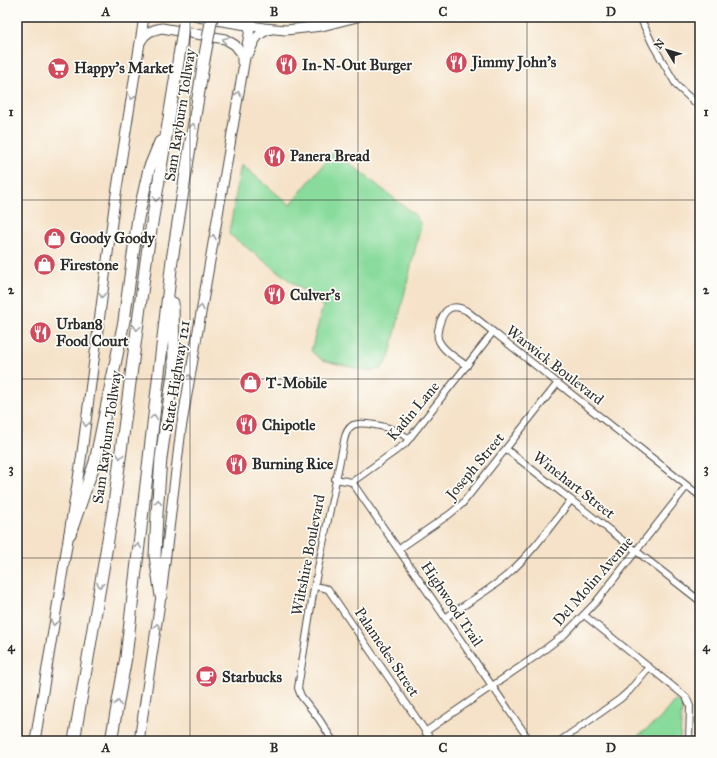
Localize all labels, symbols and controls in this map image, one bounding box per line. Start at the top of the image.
text: A [101,4,111,20]
text: B [270,4,279,20]
text: C [439,4,448,20]
text: D [606,4,616,20]
north arrow [647,30,687,70]
text: N [652,36,668,52]
one-way arrow [222,37,229,45]
street label: Sam Rayburn Tollway [161,46,200,183]
restaurant icon: Jimmy John's [443,49,469,75]
restaurant icon: In-N-Out Burger [274,52,300,78]
place label: Jimmy John's [470,53,557,72]
supermarket icon: Happy's Market [46,55,72,81]
place label: In-N-Out Burger [302,56,412,75]
place label: Happy's Market [74,59,174,78]
one-way arrow [233,91,242,98]
one-way arrow [128,94,137,100]
text: 1 [8,104,14,120]
text: 1 [703,104,709,120]
one-way arrow [189,123,197,129]
restaurant icon: Panera Bread [261,143,287,169]
place label: Panera Bread [290,147,370,165]
one-way arrow [152,196,161,202]
shop icon: Goody Goody [42,225,68,251]
place label: Goody Goody [70,229,156,248]
one-way arrow [208,234,217,240]
shop icon: Firestone [31,252,57,278]
place label: Firestone [60,256,119,274]
text: 2 [8,282,15,298]
restaurant icon: Culver's [262,282,288,308]
text: 2 [703,282,710,298]
place label: Culver's [290,286,341,304]
one-way arrow [98,292,107,298]
one-way arrow [196,305,205,311]
place label: Urban8 Food Court [56,315,129,350]
street label: State Highway 121 [158,319,194,433]
restaurant icon: Urban8 Food Court [28,320,54,346]
street label: Warwick Boulevard [503,321,608,409]
one-way arrow [133,325,142,331]
street label: Sam Rayburn Tollway [89,368,125,505]
shop icon: T-Mobile [238,370,264,396]
one-way arrow [185,373,193,380]
place label: T-Mobile [265,374,328,392]
street label: Kadin Lane [383,378,443,444]
restaurant icon: Chipotle [233,412,259,438]
one-way arrow [149,414,158,420]
place label: Chipotle [262,416,316,435]
one-way arrow [82,421,91,427]
street label: Joseph Street [441,429,509,505]
street label: Winehart Street [530,447,619,523]
restaurant icon: Burning Rice [224,451,250,477]
one-way arrow [116,453,125,460]
place label: Burning Rice [252,455,334,474]
text: 3 [8,461,14,477]
text: 3 [703,461,709,477]
street label: Wiltshire Boulevard [287,492,329,617]
one-way arrow [153,499,162,505]
street label: Del Molin Avenue [549,533,637,629]
one-way arrow [134,543,143,549]
street label: Highwood Trail [417,558,487,651]
one-way arrow [96,582,105,588]
street label: Palamedes Street [351,604,424,701]
one-way arrow [51,620,59,627]
one-way arrow [152,623,161,629]
text: 4 [7,639,15,655]
text: 4 [702,639,710,655]
cafe icon: Starbucks [194,664,220,690]
place label: Starbucks [222,668,282,686]
one-way arrow [113,699,122,706]
text: A [101,740,111,756]
text: B [270,740,279,756]
text: C [439,740,448,756]
text: D [606,740,616,756]

